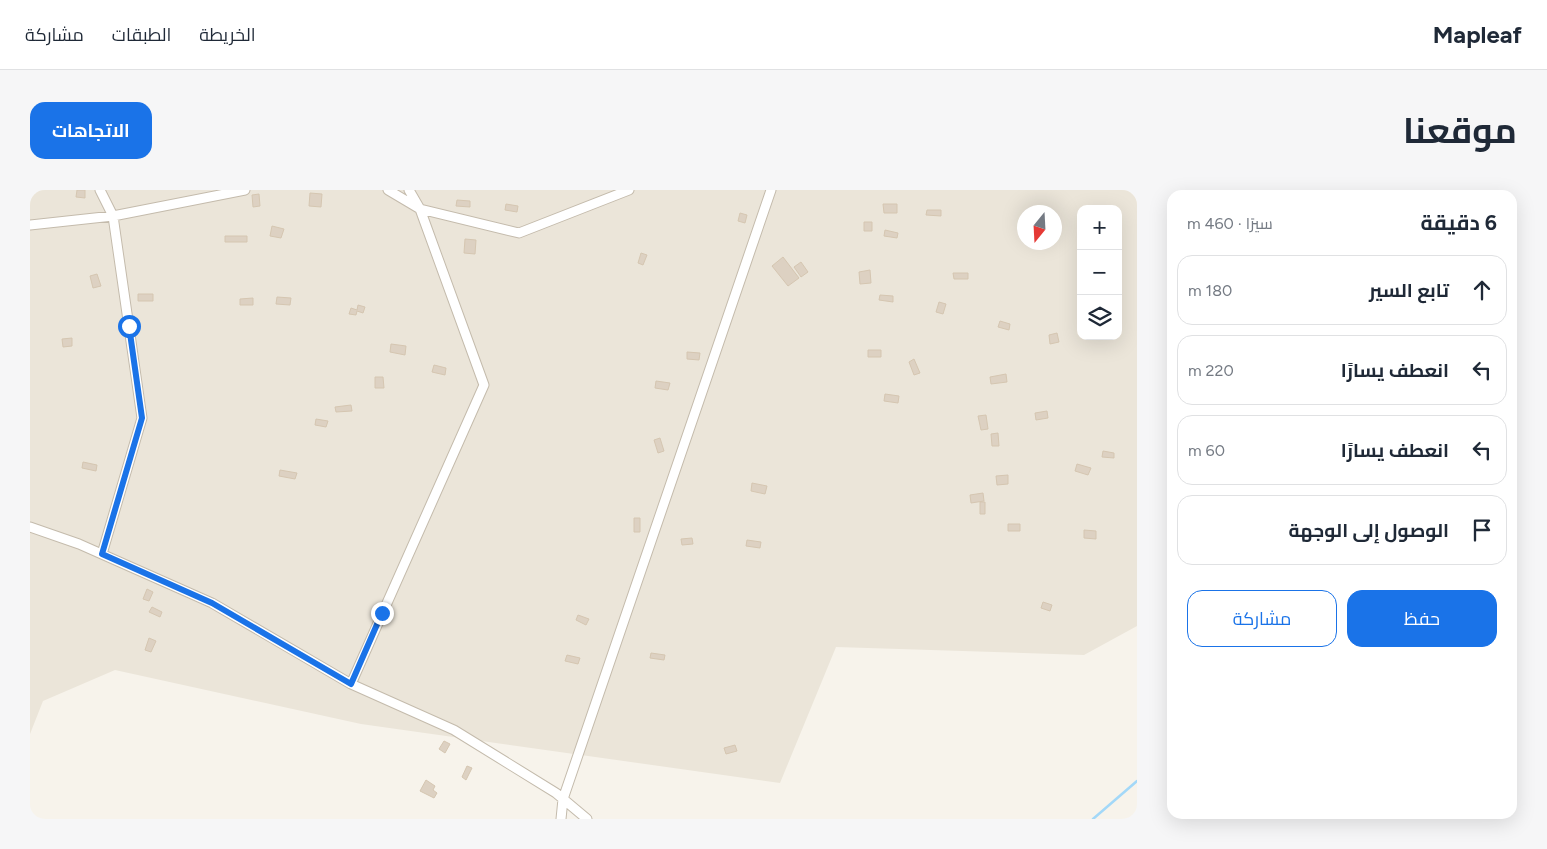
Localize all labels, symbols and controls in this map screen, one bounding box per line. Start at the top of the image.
text: Mapleaf [1433,20,1522,49]
text: مشاركة [25,24,84,46]
text: الطبقات [112,24,171,46]
text: الخريطة [199,24,256,46]
button: الاتجاهات [30,102,152,159]
text: موقعنا [1403,110,1517,152]
north arrow [1017,205,1062,250]
map controls [1077,205,1122,340]
button: + [1077,205,1122,250]
text: 6 دقيقة [1420,210,1497,235]
text: سيرًا · 460 m [1187,214,1273,233]
button: − [1077,250,1122,295]
icon: ahead [1468,276,1496,304]
text: تابع السير [1369,279,1449,302]
text: 180 m [1188,281,1232,300]
button: layers [1077,295,1122,340]
route start [118,315,141,338]
icon: left [1468,356,1496,384]
text: انعطف يسارًا [1341,359,1449,382]
text: 220 m [1188,361,1234,380]
icon: left [1468,436,1496,464]
text: انعطف يسارًا [1341,439,1449,462]
text: 60 m [1188,441,1225,460]
icon: arrive [1468,516,1496,544]
text: الوصول إلى الوجهة [1289,519,1449,542]
button: مشاركة [1187,590,1337,647]
button: حفظ [1347,590,1497,647]
route end [371,602,394,625]

